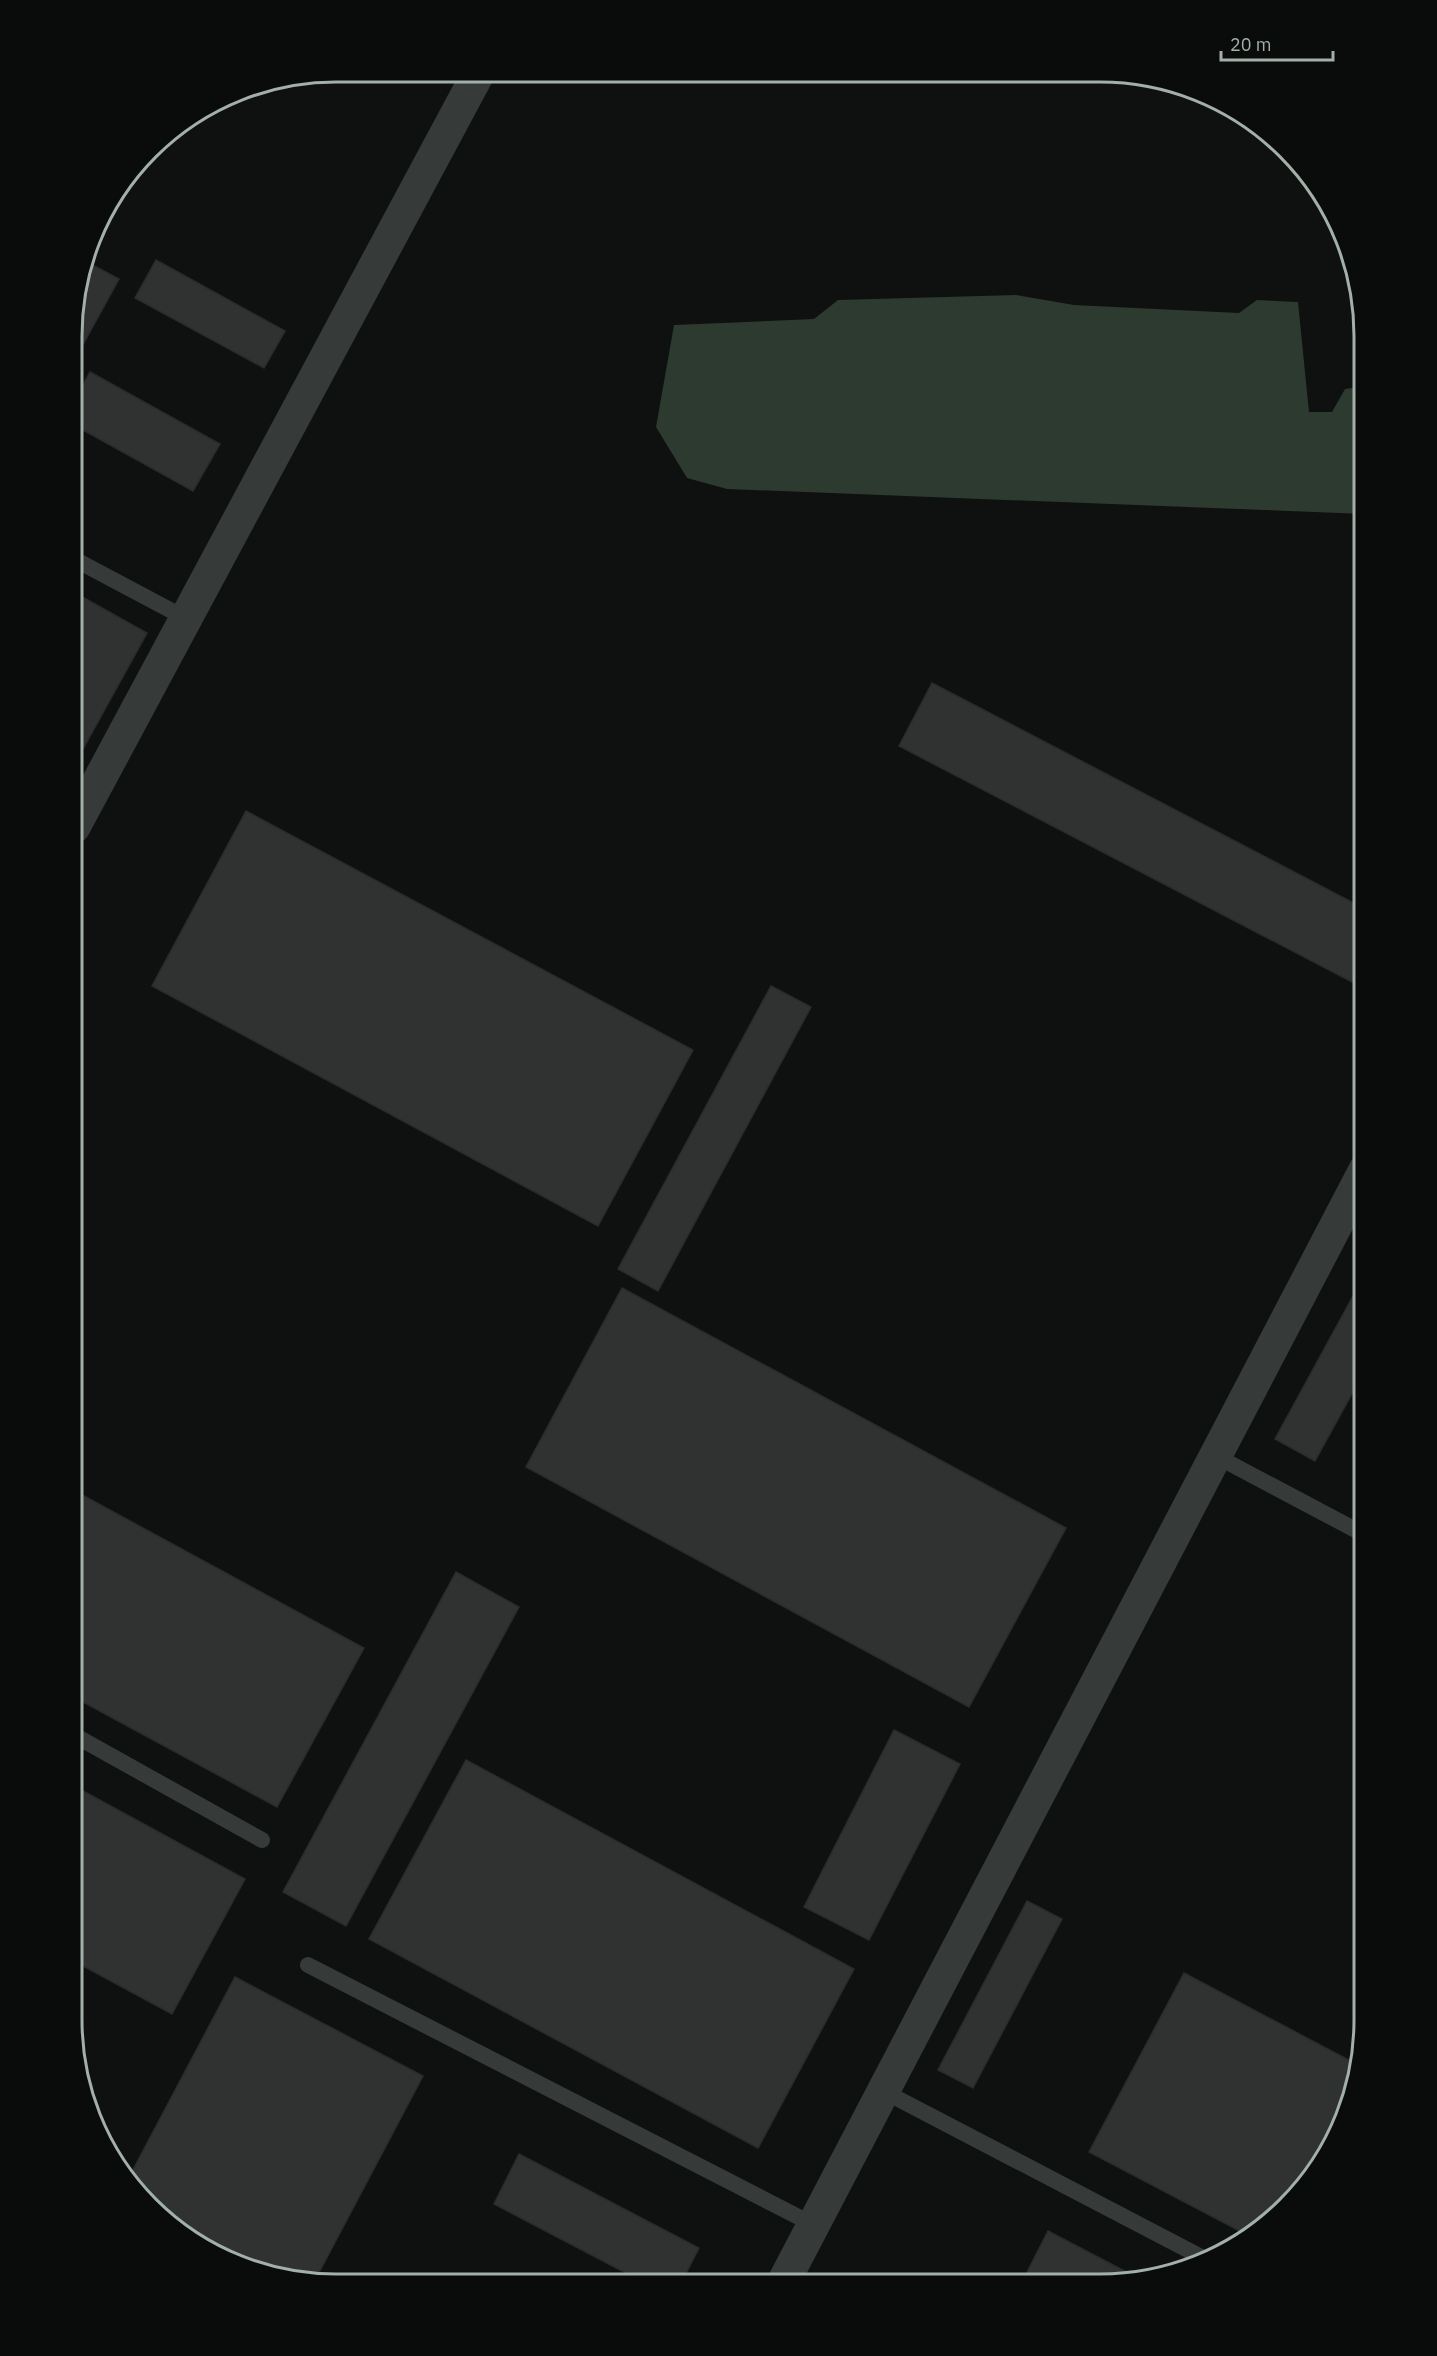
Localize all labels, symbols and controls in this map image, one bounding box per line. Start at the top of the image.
scale bar [1221,24,1334,62]
text: 20 m [1230,33,1272,56]

